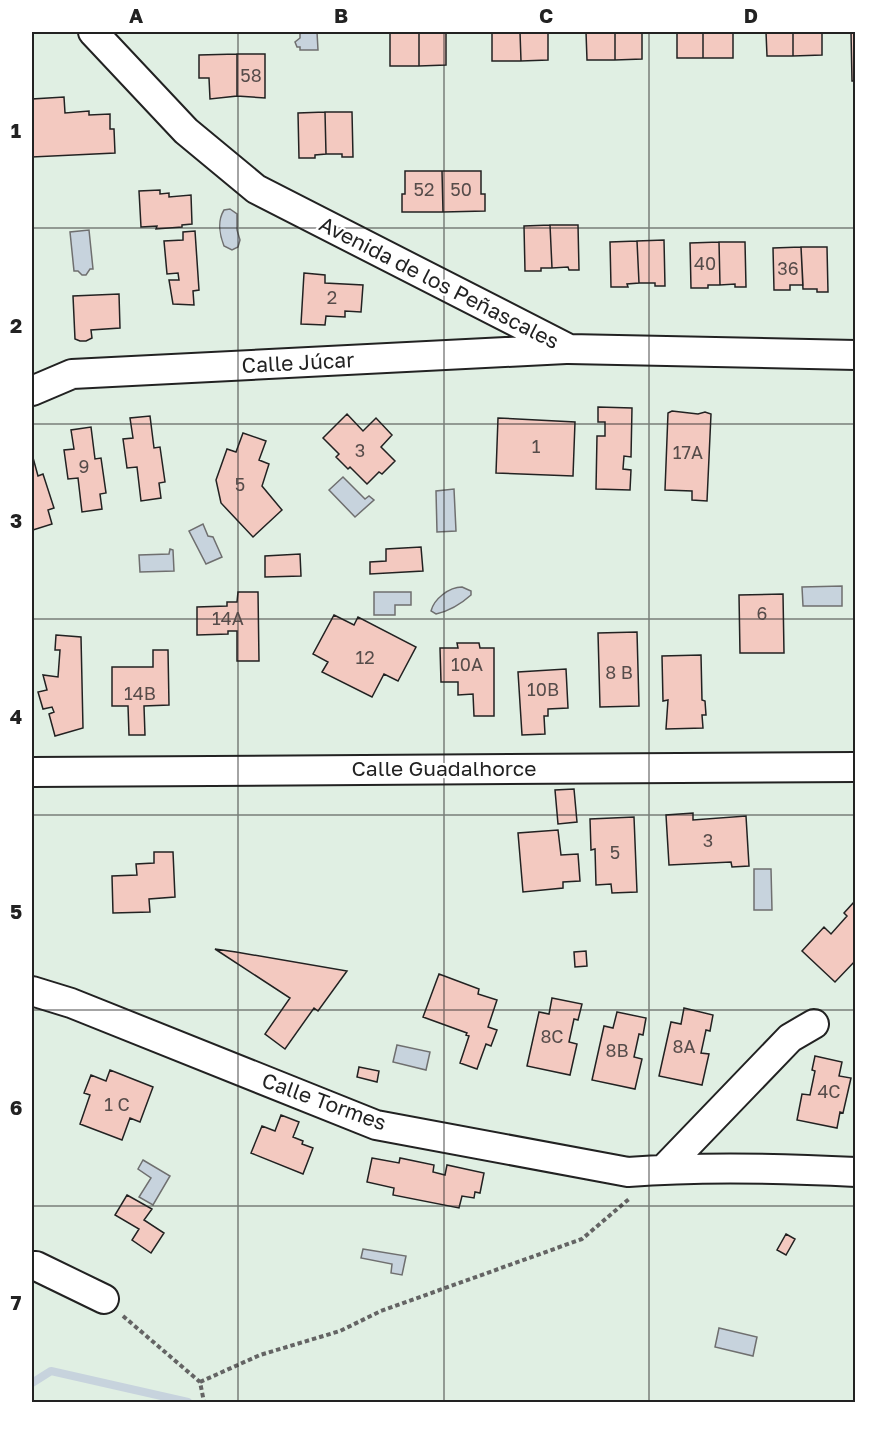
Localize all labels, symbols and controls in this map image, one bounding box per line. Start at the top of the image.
text: A [129,3,143,27]
text: B [334,3,348,27]
text: C [539,3,553,27]
text: D [744,3,758,27]
house number: 58 [240,64,262,86]
text: 1 [11,118,21,142]
house number: 52 [414,178,434,200]
house number: 50 [450,178,472,200]
street label: Avenida de los Peñascales [315,210,564,354]
house number: 40 [694,252,716,274]
house number: 36 [777,257,799,279]
house number: 2 [327,286,337,308]
text: 2 [10,313,22,337]
street label: Calle Júcar [241,346,355,378]
house number: 1 [532,435,541,457]
house number: 3 [355,439,365,461]
house number: 17A [673,441,703,463]
house number: 9 [79,455,89,477]
house number: 5 [235,473,245,495]
text: 3 [10,508,22,532]
house number: 6 [757,602,767,624]
house number: 14A [212,607,244,629]
house number: 12 [355,646,375,668]
house number: 10A [451,653,483,675]
house number: 8 B [605,661,633,683]
house number: 10B [527,678,559,700]
house number: 14B [124,682,156,704]
text: 4 [10,704,22,728]
street label: Calle Guadalhorce [352,755,536,781]
house number: 3 [703,829,713,851]
house number: 5 [610,841,620,863]
text: 5 [10,899,22,923]
house number: 8C [540,1025,564,1047]
house number: 8A [672,1035,696,1057]
house number: 8B [605,1039,629,1061]
street label: Calle Tormes [259,1067,390,1136]
house number: 4C [817,1080,841,1102]
house number: 1 C [104,1093,130,1115]
text: 6 [10,1095,22,1119]
text: 7 [11,1290,22,1314]

